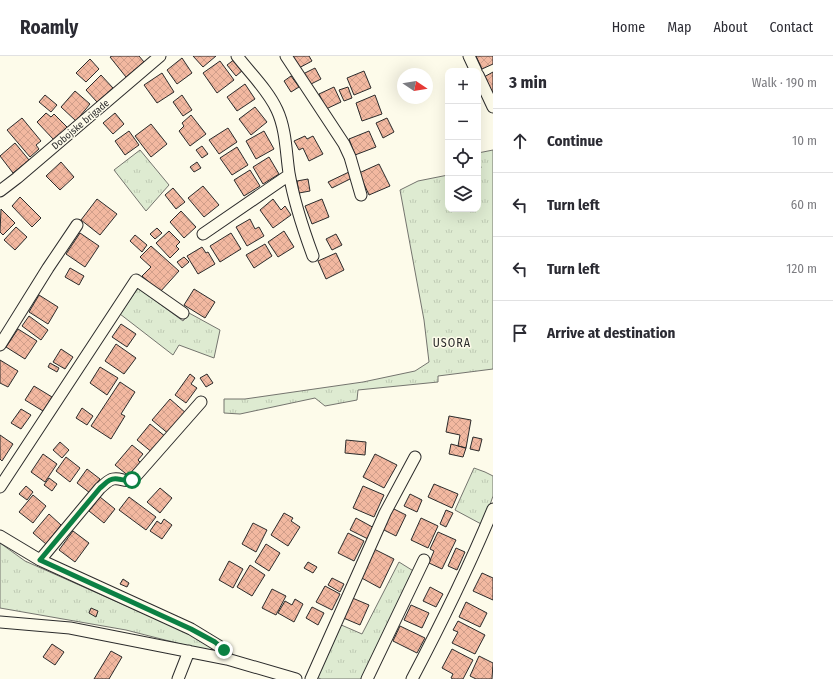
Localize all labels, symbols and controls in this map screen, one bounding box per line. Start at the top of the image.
text: Roamly [20,16,78,39]
text: Home [612,19,645,36]
text: Map [667,19,691,36]
text: About [713,19,748,36]
text: Contact [770,19,813,36]
north arrow [397,68,433,104]
map controls [445,68,481,212]
button: + [445,68,481,104]
text: 3 min [509,72,547,93]
text: Walk · 190 m [752,75,817,90]
street label: Dobojske brigade [49,97,112,152]
button: − [445,104,481,140]
icon: ahead [509,130,531,152]
text: Continue [547,132,603,150]
text: 10 m [792,133,817,148]
button: locate [445,140,481,176]
button: layers [445,176,481,212]
icon: left [509,194,531,216]
text: Turn left [547,196,600,214]
text: 60 m [791,197,817,212]
icon: left [509,258,531,280]
text: Turn left [547,260,600,278]
text: 120 m [786,261,817,276]
icon: arrive [509,322,531,344]
text: Arrive at destination [547,324,675,342]
district label: USORA [433,336,471,350]
route start [123,471,141,489]
route end [215,641,233,659]

